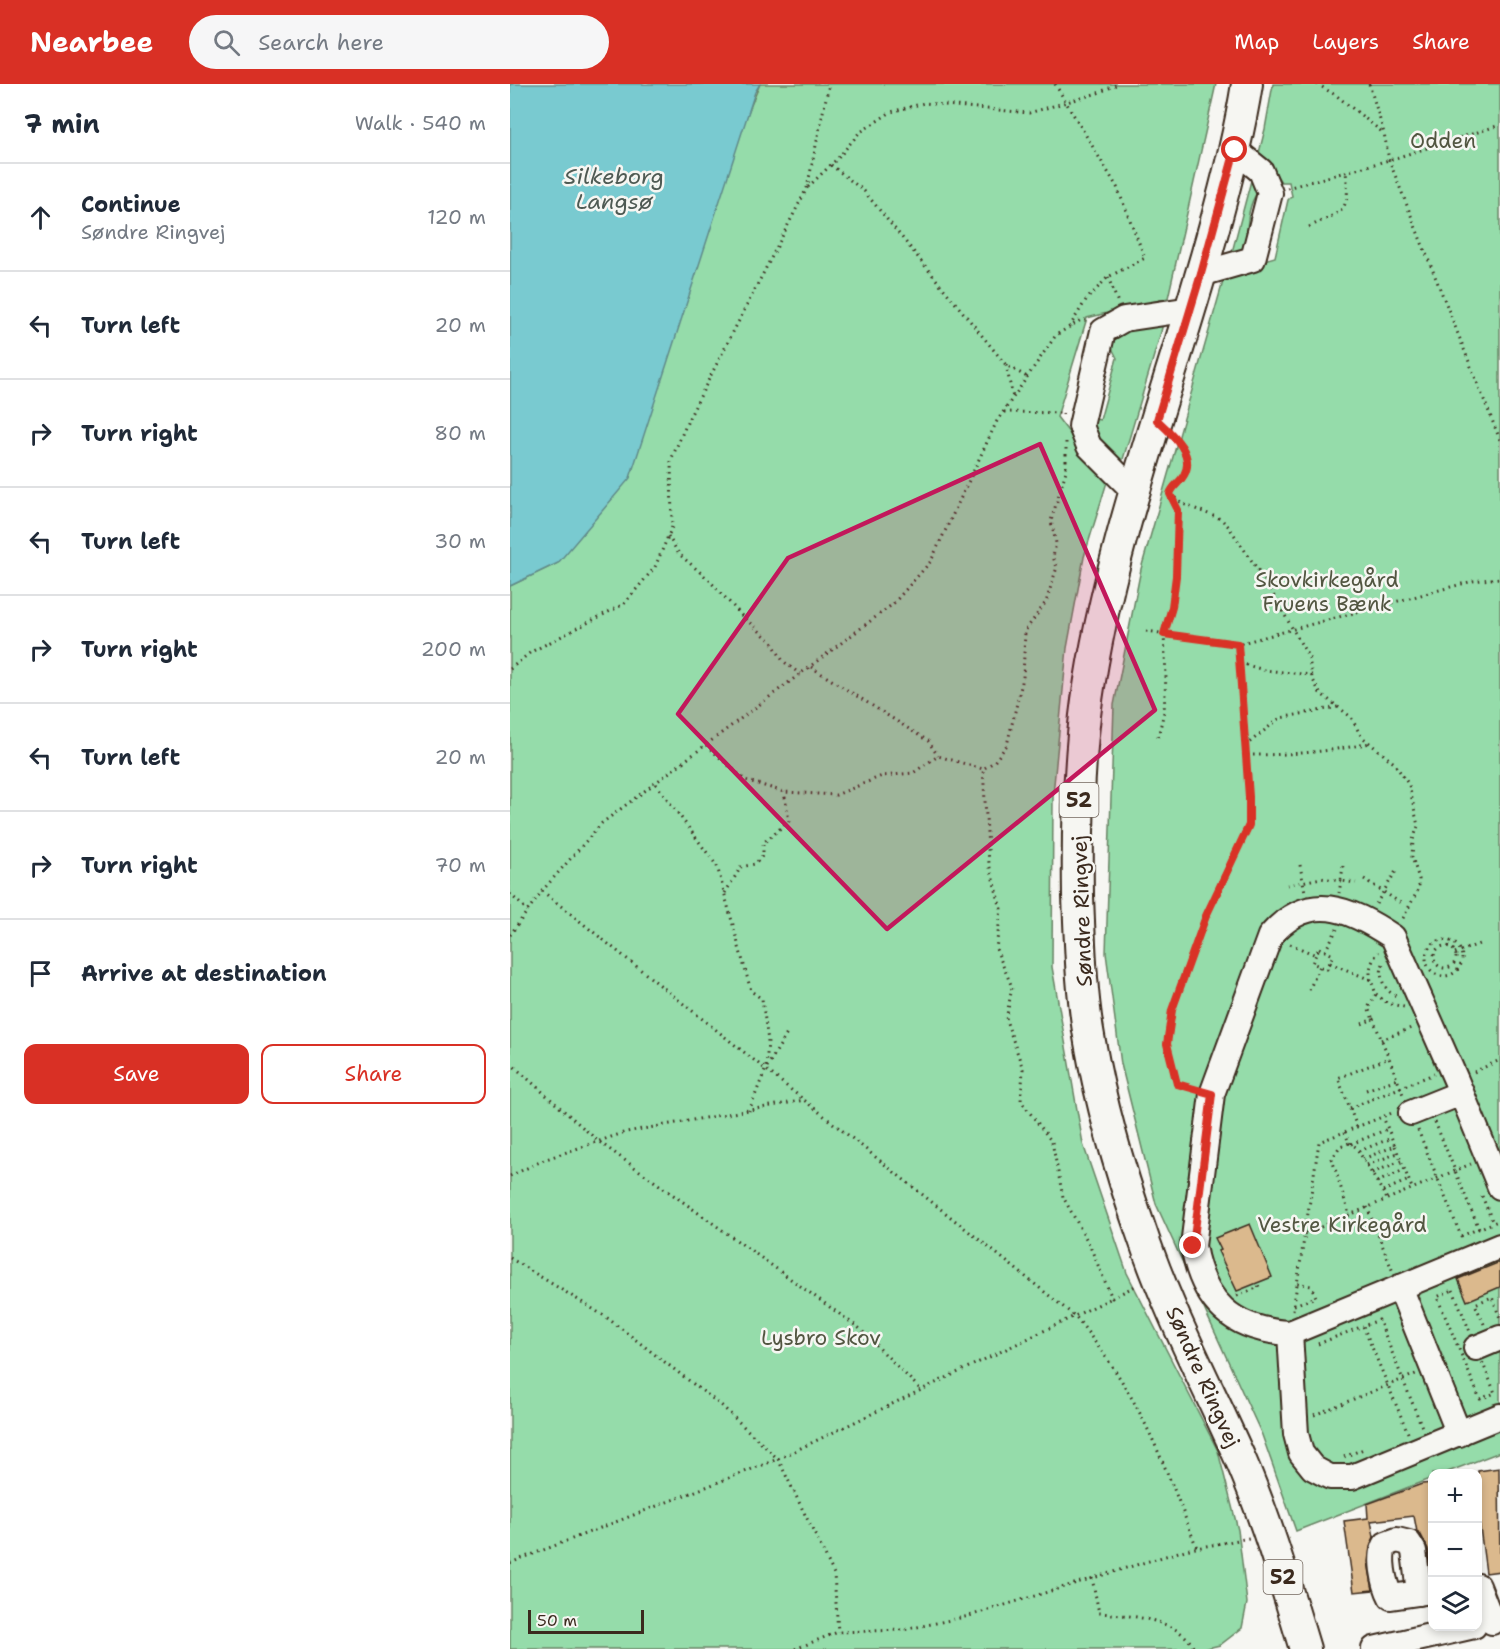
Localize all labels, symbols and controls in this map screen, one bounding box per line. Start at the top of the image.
search box [189,15,609,69]
text: Nearbee [30,23,153,61]
icon: search [210,26,243,59]
text: Search here [258,28,384,57]
text: Map [1234,28,1279,56]
text: Layers [1312,28,1379,56]
text: Share [1412,28,1470,56]
text: 7 min [24,106,100,141]
text: Walk · 540 m [355,110,486,136]
park label: Odden [1410,127,1476,155]
route start [1221,136,1247,162]
water label: Silkeborg Langsø [564,162,664,216]
text: Continue [81,190,181,219]
icon: ahead [24,201,57,234]
text: 120 m [427,204,486,230]
text: Søndre Ringvej [81,219,225,245]
icon: left [24,309,57,342]
text: Turn left [81,311,180,340]
text: 20 m [435,312,486,338]
icon: right [24,417,57,450]
text: Turn right [81,419,198,448]
text: 80 m [434,420,486,446]
icon: left [24,525,57,558]
text: Turn left [81,527,180,556]
text: 30 m [434,528,486,554]
park label: Skovkirkegård Fruens Bænk [1255,566,1399,618]
icon: right [24,633,57,666]
text: Turn right [81,635,198,664]
text: 200 m [421,636,486,662]
icon: left [24,741,57,774]
text: Turn left [81,743,180,772]
text: 20 m [435,744,486,770]
road number: 52 [1060,783,1098,817]
street label: Søndre Ringvej [1065,835,1099,987]
icon: right [24,849,57,882]
text: Turn right [81,851,198,880]
text: 70 m [434,852,486,878]
icon: arrive [24,957,57,990]
text: Arrive at destination [81,959,327,988]
button: Save [24,1044,249,1104]
button: Share [261,1044,486,1104]
park label: Vestre Kirkegård [1257,1211,1427,1239]
route end [1179,1232,1205,1258]
street label: Søndre Ringvej [1159,1302,1247,1452]
park label: Lysbro Skov [761,1324,881,1352]
map controls [1428,1469,1482,1631]
button: + [1428,1469,1482,1523]
button: − [1428,1523,1482,1577]
road number: 52 [1264,1560,1302,1594]
button: layers [1428,1577,1482,1631]
scale bar [528,1607,644,1634]
text: 50 m [537,1610,577,1631]

